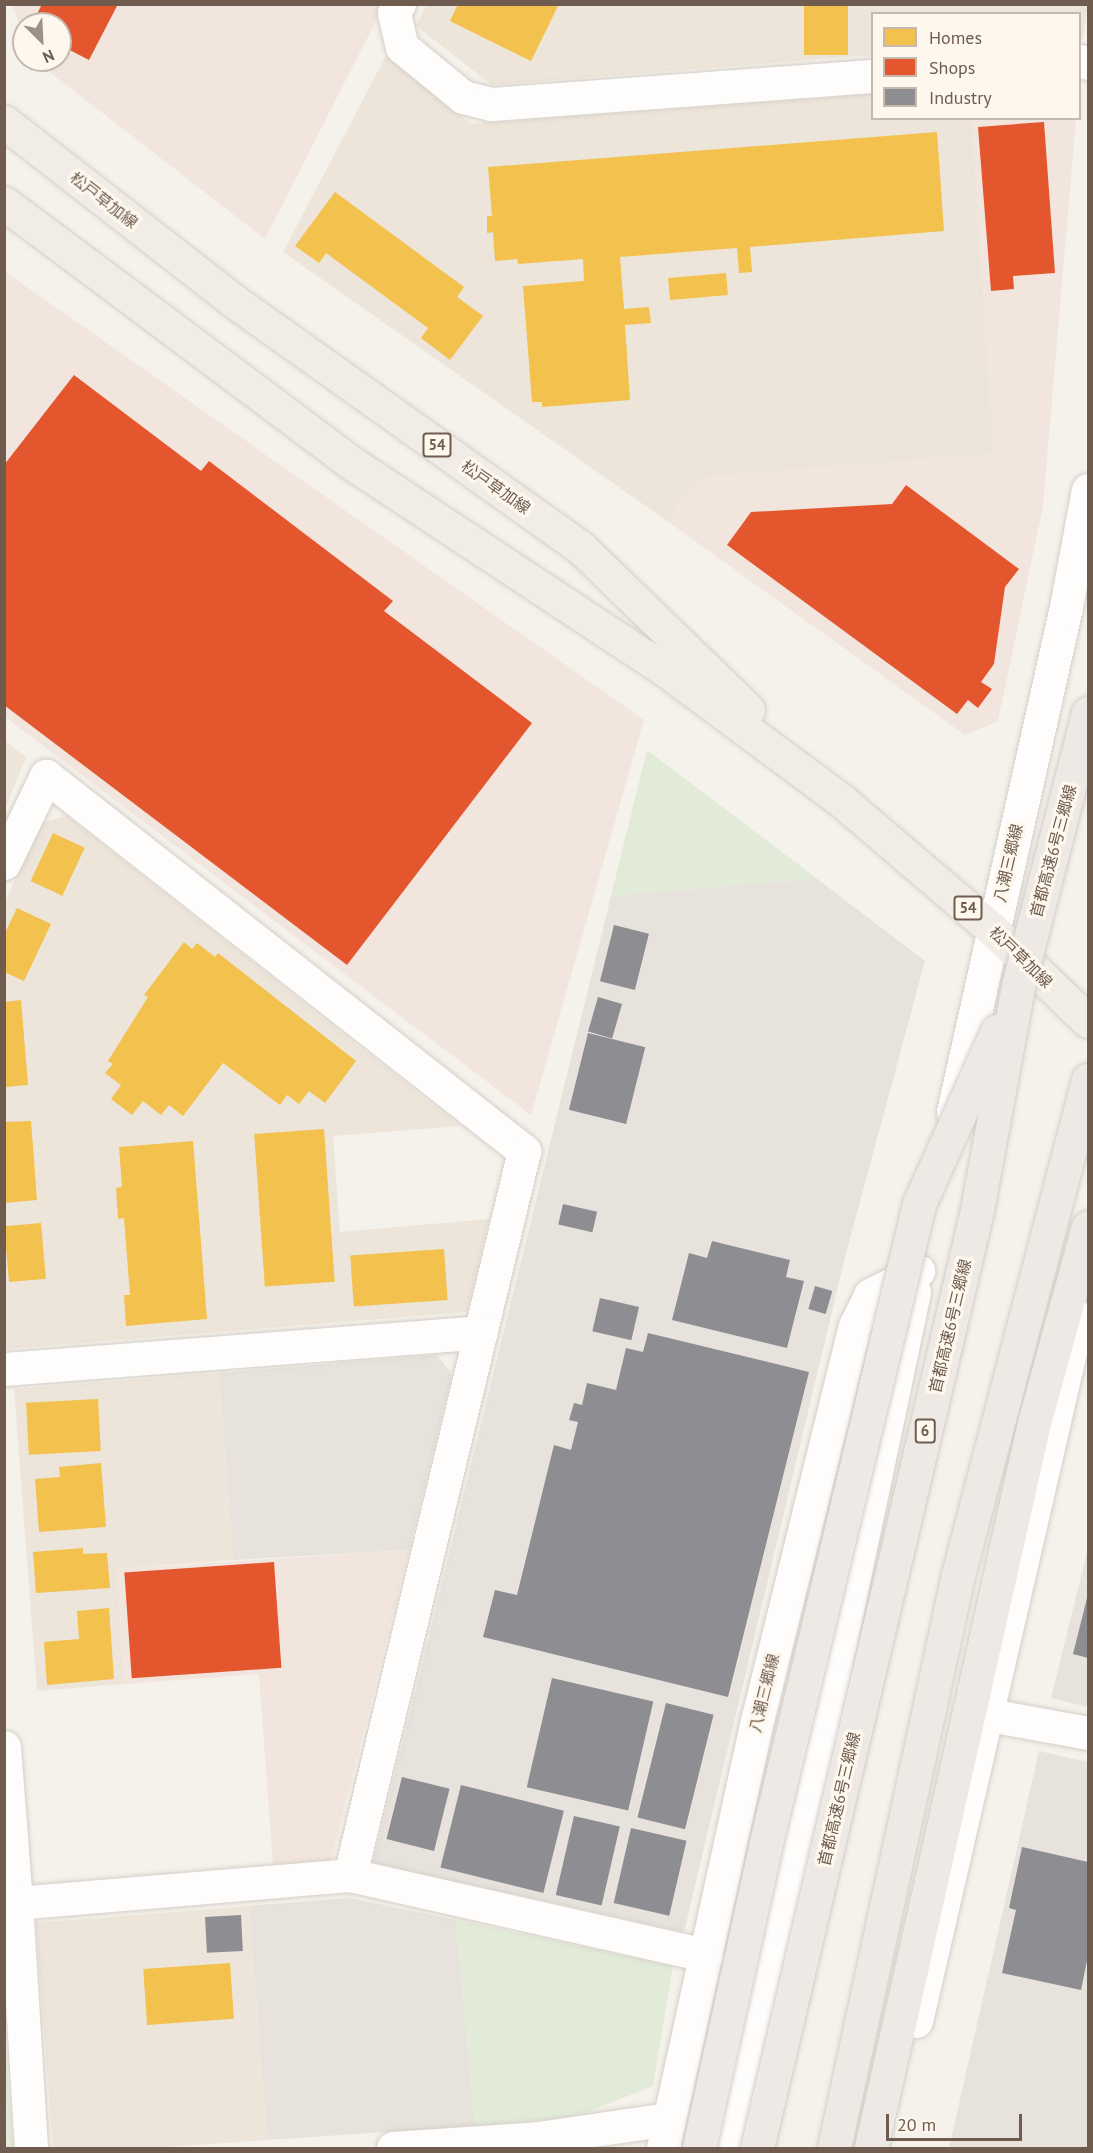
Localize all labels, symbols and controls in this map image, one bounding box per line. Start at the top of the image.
north arrow [12,12,72,72]
legend [871,12,1081,120]
text: Homes [929,26,982,49]
text: N [40,45,57,68]
text: Shops [929,56,975,79]
text: Industry [929,86,992,109]
street label: 松戸草加線 [67,168,141,232]
road number: 54 [422,433,452,457]
street label: 松戸草加線 [458,456,534,518]
street label: 首都高速6号三郷線 [1026,782,1080,920]
street label: 八潮三郷線 [990,822,1026,904]
road number: 54 [953,896,983,920]
street label: 松戸草加線 [986,922,1056,992]
street label: 首都高速6号三郷線 [925,1257,975,1395]
road number: 6 [914,1419,936,1443]
street label: 八潮三郷線 [745,1652,783,1734]
street label: 首都高速6号三郷線 [814,1730,864,1868]
scale bar [889,2102,1026,2140]
text: 20 m [897,2113,936,2136]

